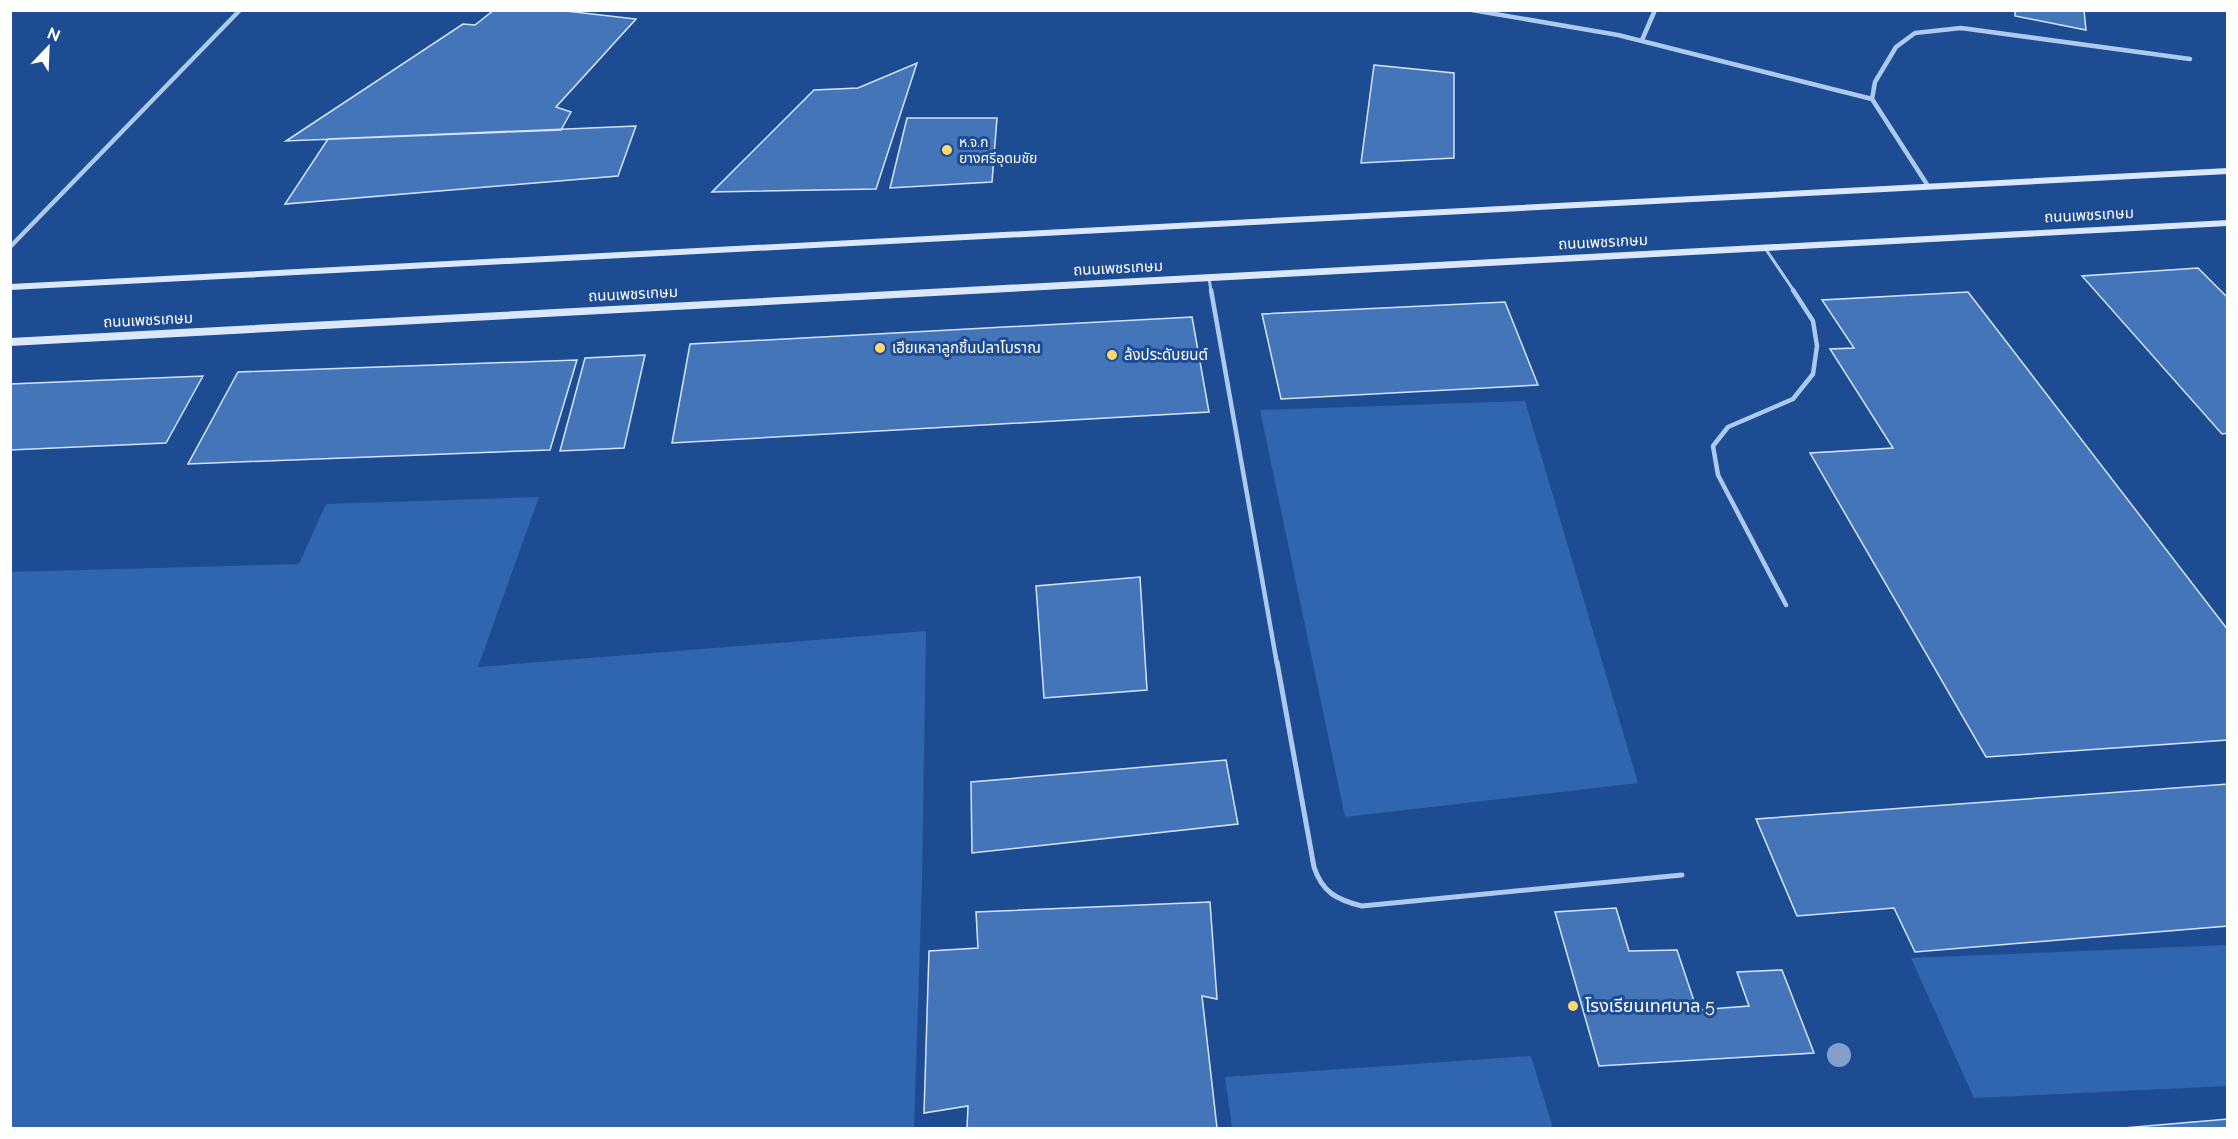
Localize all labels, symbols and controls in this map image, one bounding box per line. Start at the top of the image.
north arrow [18,18,78,78]
text: N [44,24,63,46]
place label: ห.จ.ก ยางศรีอุดมชัย [959,134,1037,167]
marker: ห.จ.ก ยางศรีอุดมชัย [940,143,954,157]
street label: ถนนเพชรเกษม [2044,204,2134,226]
street label: ถนนเพชรเกษม [1558,231,1648,253]
street label: ถนนเพชรเกษม [1073,257,1163,279]
street label: ถนนเพชรเกษม [588,283,678,305]
street label: ถนนเพชรเกษม [103,309,193,331]
place label: เฮียเหลาลูกชิ้นปลาโบราณ [892,338,1041,357]
marker: เฮียเหลาลูกชิ้นปลาโบราณ [873,341,887,355]
place label: ล้งประดับยนต์ [1124,346,1208,364]
marker: ล้งประดับยนต์ [1105,348,1119,362]
place label: โรงเรียนเทศบาล 5 [1585,995,1715,1016]
marker: โรงเรียนเทศบาล 5 [1566,999,1580,1013]

